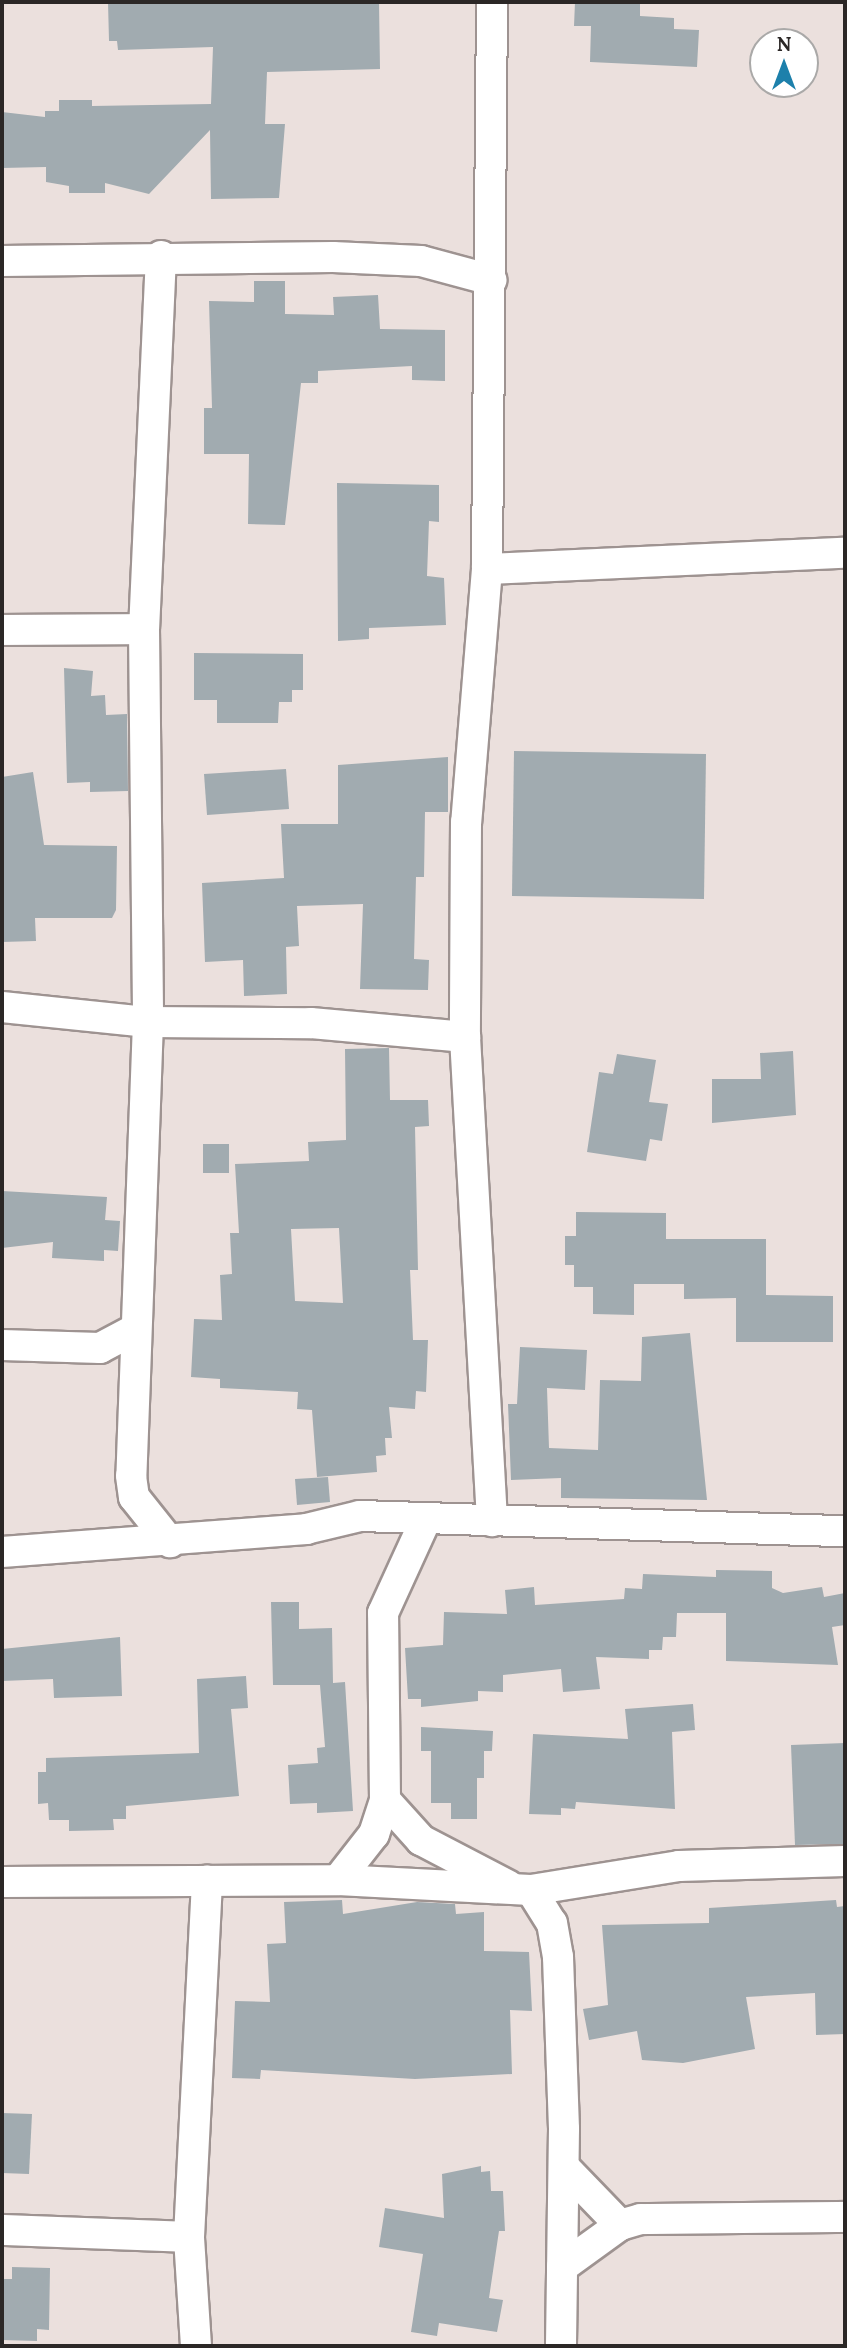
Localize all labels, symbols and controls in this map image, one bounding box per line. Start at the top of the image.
north arrow [749,28,819,98]
text: N [777,32,791,56]

